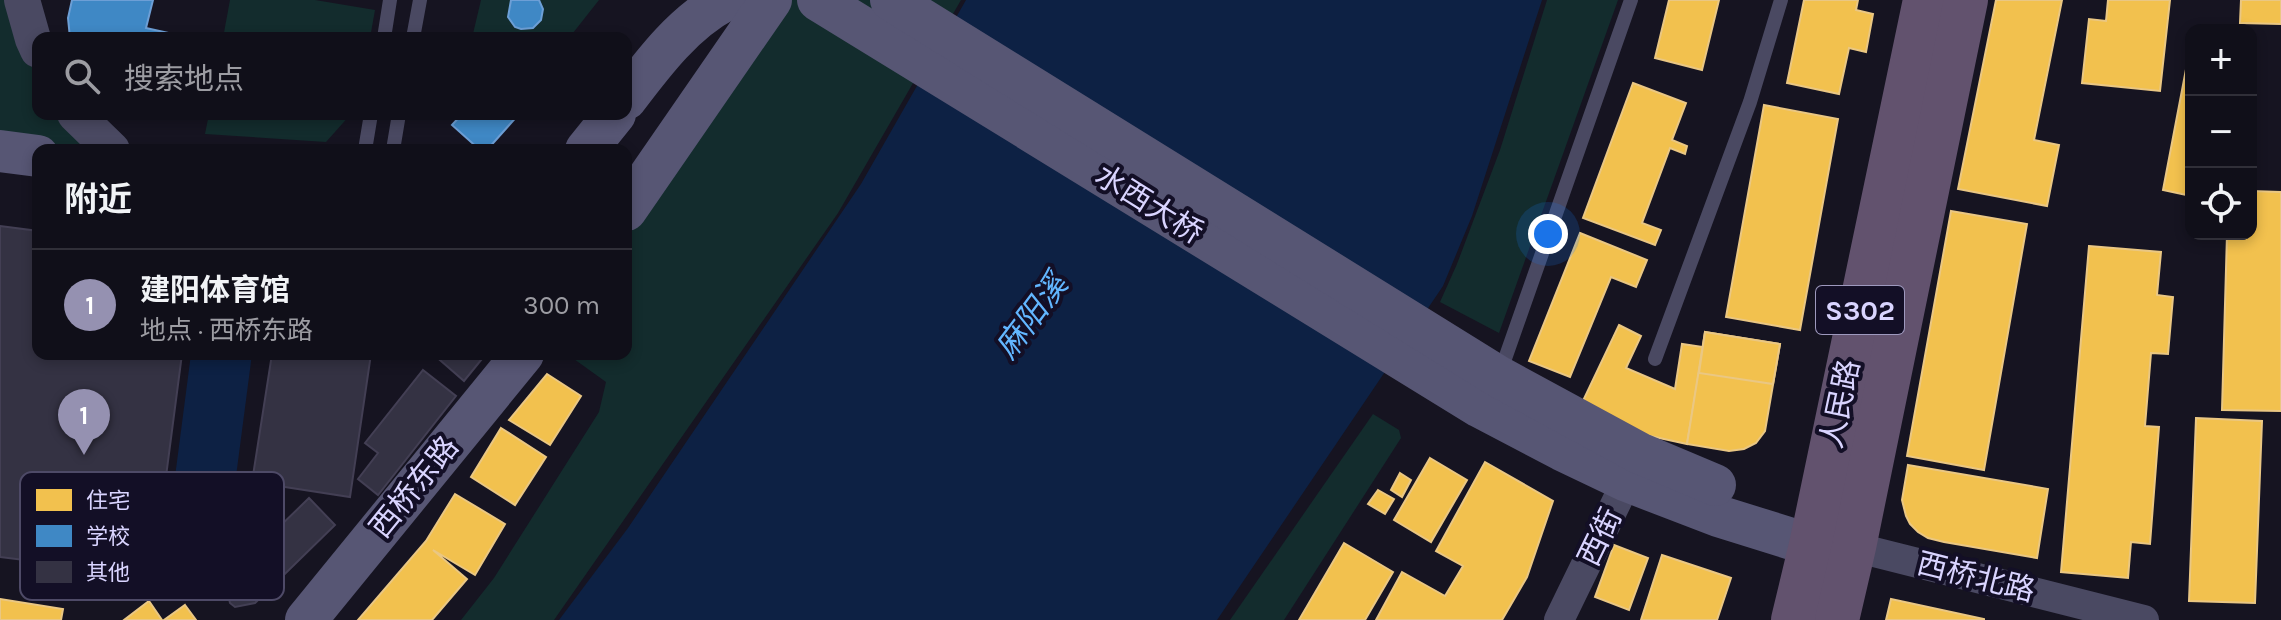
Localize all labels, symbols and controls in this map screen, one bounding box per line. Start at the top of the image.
map controls [2185,24,2257,240]
button: + [2185,24,2257,96]
search box [32,32,632,120]
icon: search [60,54,104,98]
text: 搜索地点 [124,61,244,97]
button: − [2185,96,2257,168]
street label: 水西大桥 [1089,157,1209,251]
button: locate [2185,168,2257,240]
text: 附近 [64,180,132,220]
your location [1528,214,1568,254]
water label: 麻阳溪 [988,264,1077,366]
text: 建阳体育馆 [140,272,290,308]
road number: S302 [1816,286,1904,334]
text: 1 [85,290,95,321]
text: 300 m [523,290,600,321]
text: 地点 · 西桥东路 [140,315,313,346]
street label: 人民路 [1813,356,1867,452]
pin: 1 [58,389,110,455]
street label: 西桥东路 [362,429,466,545]
legend [20,472,284,600]
text: 住宅 [86,488,130,514]
street label: 西街 [1571,502,1629,572]
text: 学校 [86,524,130,550]
street label: 西桥北路 [1913,545,2039,609]
text: 其他 [86,560,130,586]

